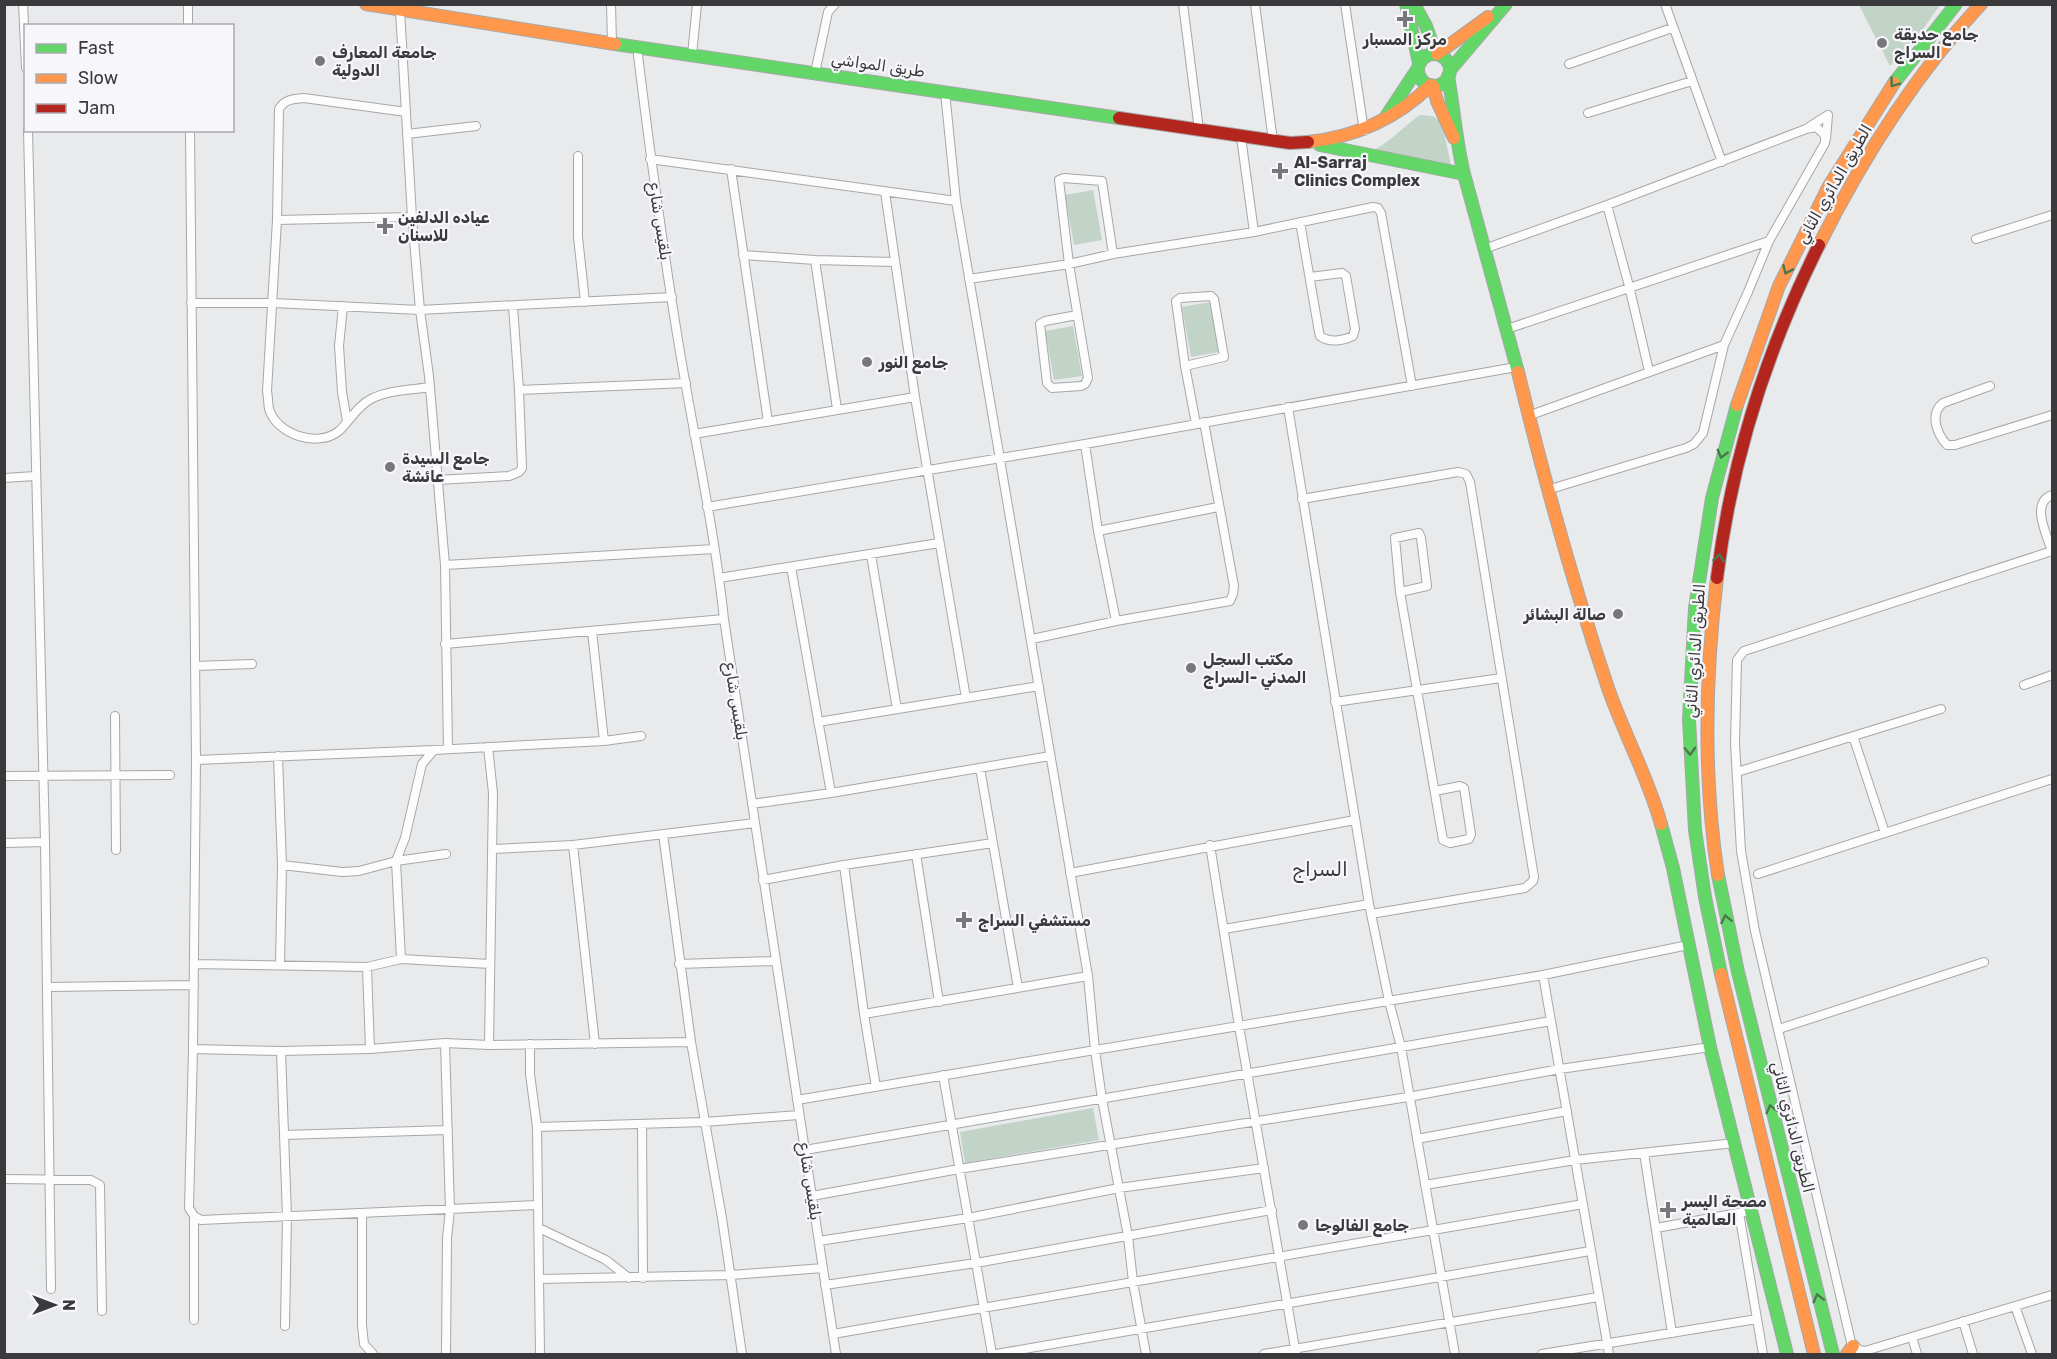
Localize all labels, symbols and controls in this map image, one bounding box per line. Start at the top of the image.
marker: مركز المسبار [1396,10,1414,28]
legend [24,24,234,132]
place label: جامع حديقة السراج [1894,25,1979,64]
place label: مركز المسبار [1362,30,1447,49]
marker: جامع حديقة السراج [1875,36,1889,50]
text: Fast [78,37,114,59]
place label: جامعة المعارف الدولية [332,43,437,80]
street label: طريق المواشي [829,49,926,84]
marker: جامعة المعارف الدولية [313,54,327,68]
text: Slow [78,67,118,89]
one-way arrow [1890,77,1901,88]
text: Jam [78,97,115,119]
street label: الطريق الدائري الثاني [1792,121,1879,249]
place label: Al-Sarraj Clinics Complex [1294,153,1421,190]
marker: Al-Sarraj Clinics Complex [1271,162,1289,180]
street label: بلقيس شارع [642,180,676,262]
place label: عياده الدلفين للاسنان [398,208,489,245]
marker: عياده الدلفين للاسنان [376,217,394,235]
one-way arrow [1782,264,1794,275]
place label: جامع النور [878,353,948,374]
marker: جامع النور [860,355,874,369]
place label: جامع السيدة عائشة [402,449,490,486]
one-way arrow [1717,449,1730,459]
marker: جامع السيدة عائشة [383,460,397,474]
one-way arrow [1712,553,1725,562]
street label: الطريق الدائري الثاني [1681,583,1712,719]
place label: صالة البشائر [1523,605,1606,624]
marker: صالة البشائر [1611,607,1625,621]
place label: مكتب السجل المدني -السراج [1203,650,1306,690]
street label: بلقيس شارع [718,660,752,742]
marker: مكتب السجل المدني -السراج [1184,661,1198,675]
one-way arrow [1684,747,1696,756]
district label: السراج [1292,857,1348,883]
marker: مستشفي السراج [955,911,973,929]
place label: مستشفي السراج [978,911,1091,933]
one-way arrow [1720,914,1733,924]
street label: الطريق الدائري الثاني [1765,1059,1819,1195]
one-way arrow [1766,1104,1779,1114]
street label: بلقيس شارع [792,1140,826,1222]
place label: مصحة اليسر العالمية [1681,1192,1767,1229]
marker: مصحة اليسر العالمية [1659,1201,1677,1219]
place label: جامع الفالوجا [1315,1216,1409,1237]
marker: جامع الفالوجا [1296,1218,1310,1232]
north arrow [24,1275,84,1335]
one-way arrow [1813,1293,1826,1303]
text: N [59,1299,78,1311]

